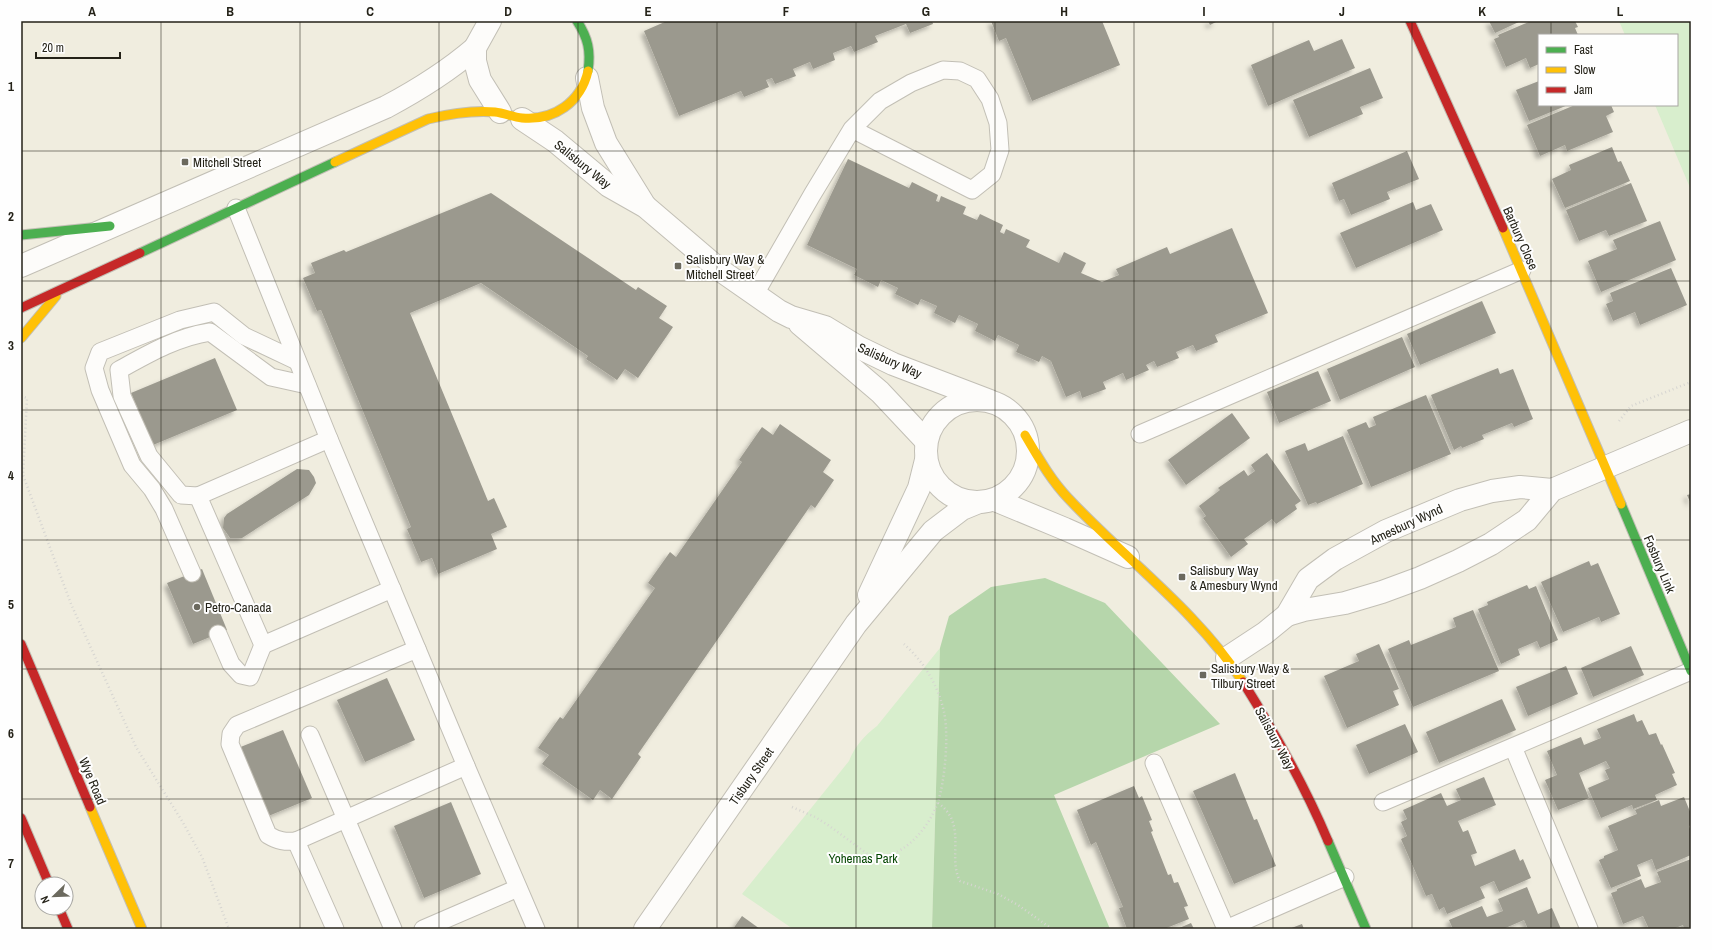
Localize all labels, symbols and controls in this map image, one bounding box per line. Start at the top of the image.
text: A [88,3,96,20]
text: B [226,3,234,20]
text: C [366,3,374,20]
text: D [504,3,512,20]
text: E [644,3,652,20]
text: F [783,3,790,20]
text: G [922,3,930,20]
text: H [1060,3,1068,20]
text: I [1203,3,1206,20]
text: J [1339,3,1345,20]
text: K [1478,3,1486,20]
text: L [1617,3,1624,20]
scale bar [36,34,120,60]
legend [1538,34,1678,106]
text: 20 m [42,40,64,56]
text: Fast [1574,42,1593,58]
text: Slow [1574,62,1596,78]
text: 1 [8,78,14,95]
text: Jam [1574,82,1593,98]
street label: Salisbury Way [551,136,615,193]
place label: Mitchell Street [193,154,261,171]
marker: Mitchell Street [180,157,190,167]
street label: Barbury Close [1499,204,1542,273]
text: 2 [8,208,14,225]
place label: Salisbury Way & Mitchell Street [686,251,765,283]
marker: Salisbury Way & Mitchell Street [673,261,683,271]
text: 3 [8,337,14,354]
street label: Salisbury Way [855,339,925,382]
text: 4 [8,467,14,484]
street label: Amesbury Wynd [1366,500,1445,549]
street label: Fosbury Link [1640,533,1680,596]
place label: Salisbury Way & Amesbury Wynd [1190,562,1278,594]
marker: Salisbury Way & Amesbury Wynd [1177,572,1187,582]
text: 5 [8,596,14,613]
place label: Petro-Canada [205,599,271,616]
marker: Petro-Canada [192,602,202,612]
place label: Salisbury Way & Tilbury Street [1211,660,1290,692]
marker: Salisbury Way & Tilbury Street [1198,670,1208,680]
street label: Salisbury Way [1251,704,1298,773]
text: 6 [8,725,14,742]
street label: Tisbury Street [725,744,778,808]
street label: Wye Road [75,755,110,807]
park label: Yohemas Park [828,850,898,867]
text: 7 [8,855,14,872]
north arrow [34,876,74,916]
text: N [37,894,53,906]

